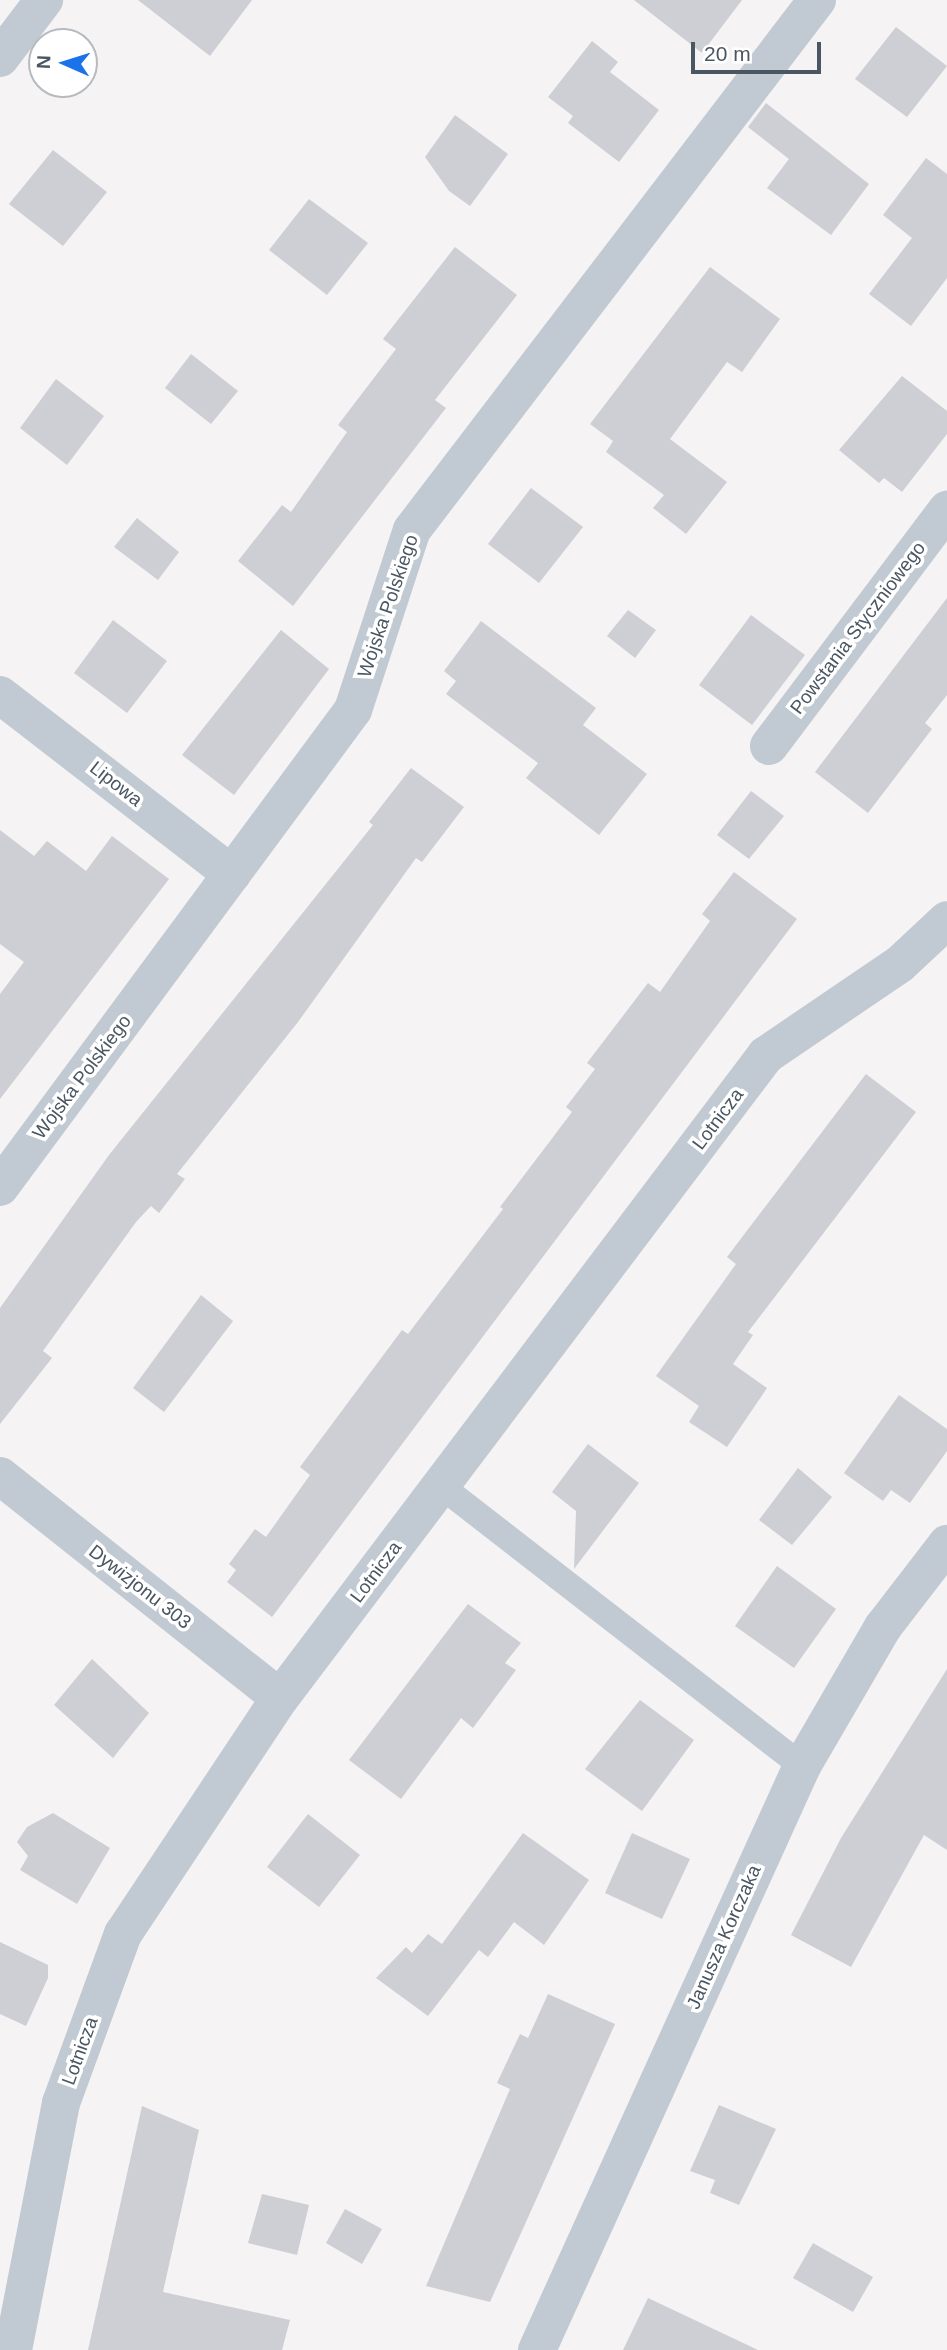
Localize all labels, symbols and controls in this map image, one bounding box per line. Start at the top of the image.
north arrow [28,28,98,98]
scale bar [695,28,824,72]
text: 20 m [704,42,751,65]
text: N [33,55,54,69]
street label: Wojska Polskiego [353,532,423,680]
street label: Powstania Styczniowego [786,537,930,719]
street label: Lipowa [85,756,147,812]
street label: Wojska Polskiego [28,1010,136,1144]
street label: Lotnicza [688,1084,748,1154]
street label: Lotnicza [346,1537,406,1607]
street label: Dywizjonu 303 [84,1540,196,1634]
street label: Janusza Korczaka [682,1861,766,2013]
street label: Lotnicza [57,2014,103,2088]

